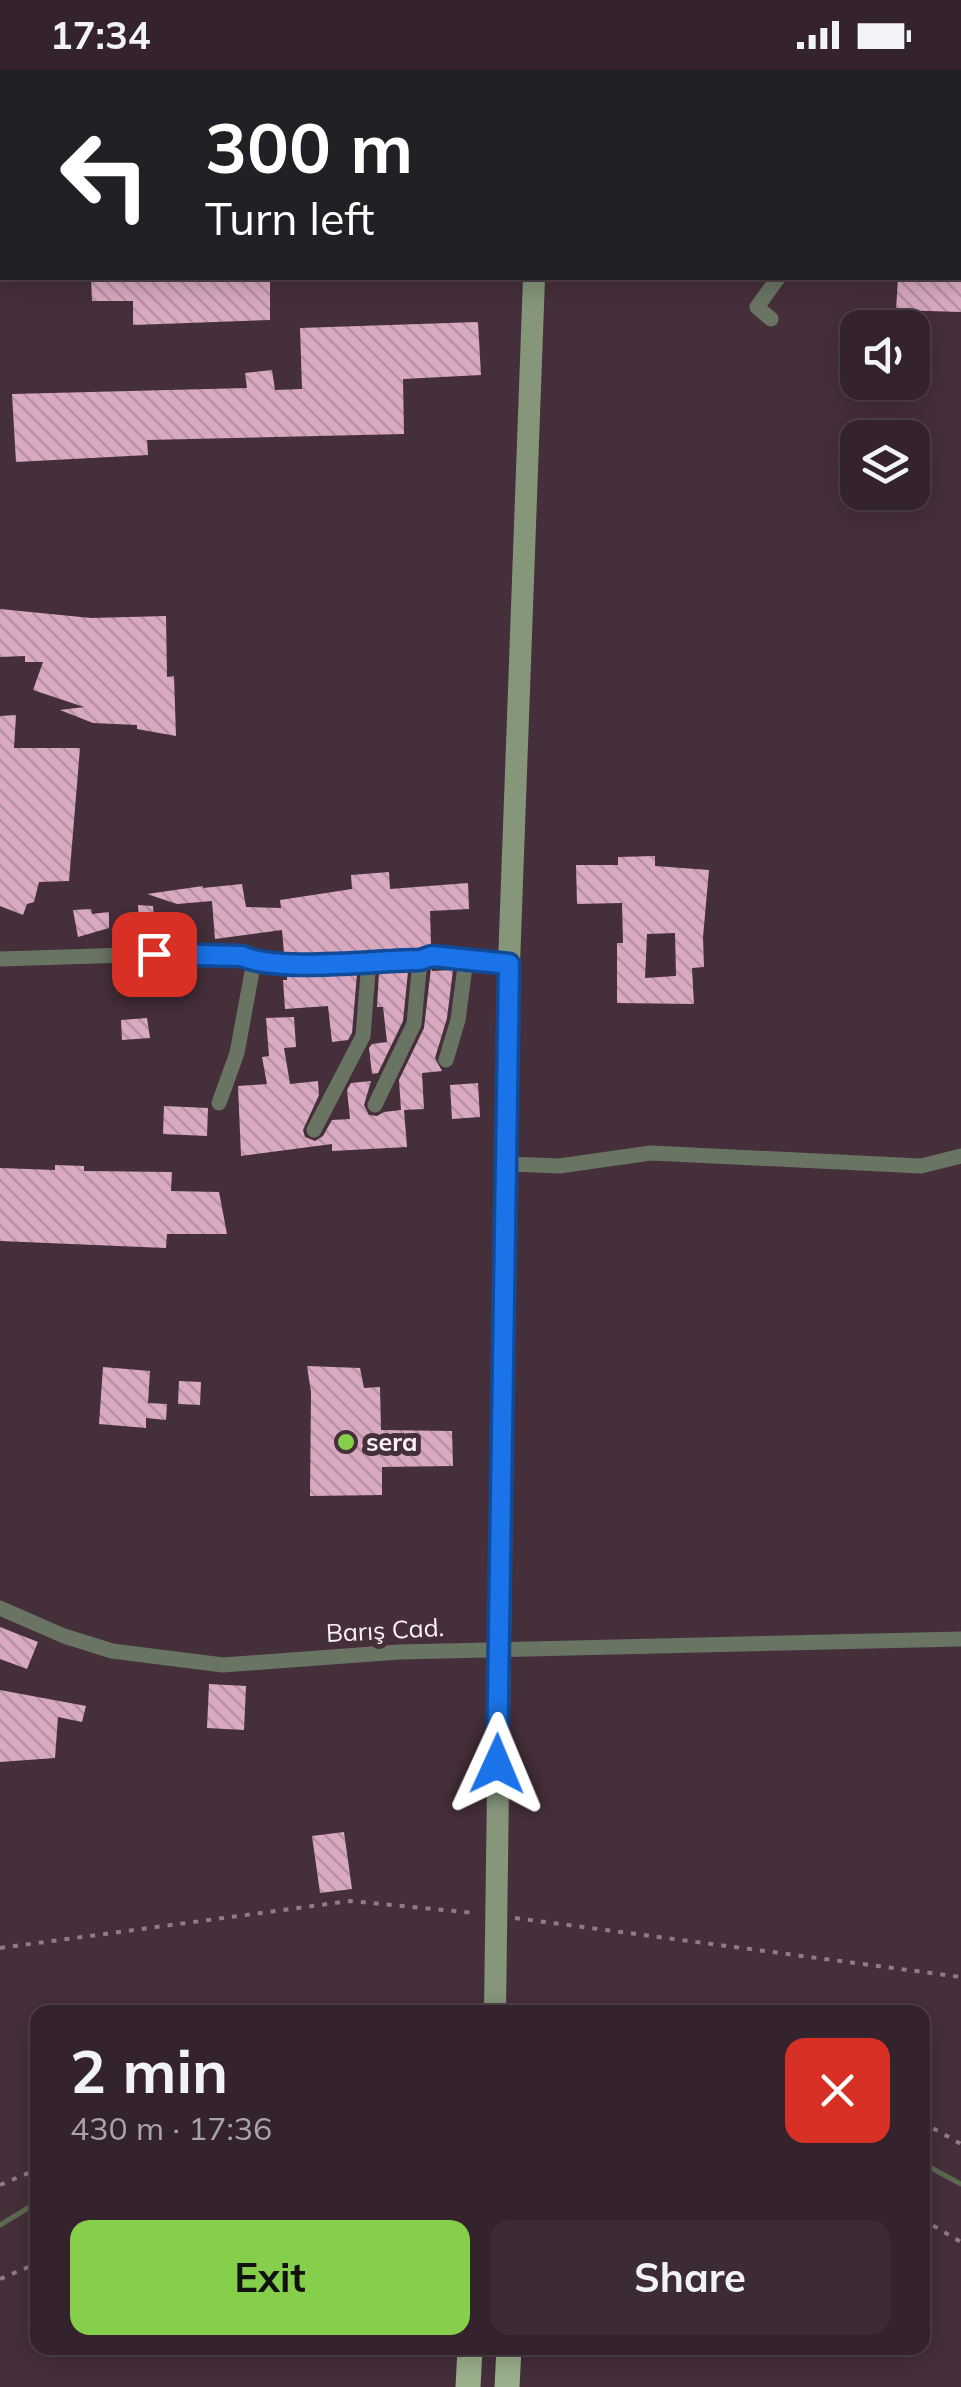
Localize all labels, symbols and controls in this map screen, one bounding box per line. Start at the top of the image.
text: 17:34 [50,11,151,59]
text: 300 m [205,103,413,191]
icon: left [40,110,170,240]
text: Turn left [205,190,374,246]
map controls [840,310,930,510]
button: sound [840,310,930,400]
button: layers [840,420,930,510]
pin [112,912,197,997]
icon: arrive [127,927,182,982]
place label: sera [366,1426,417,1457]
marker: sera [335,1431,357,1453]
street label: Barış Cad. [325,1611,445,1648]
position arrow [445,1712,549,1816]
text: 2 min [70,2033,228,2108]
button: close [785,2038,890,2143]
text: 430 m · 17:36 [70,2108,272,2148]
button: Exit [70,2220,470,2335]
button: Share [490,2220,890,2335]

